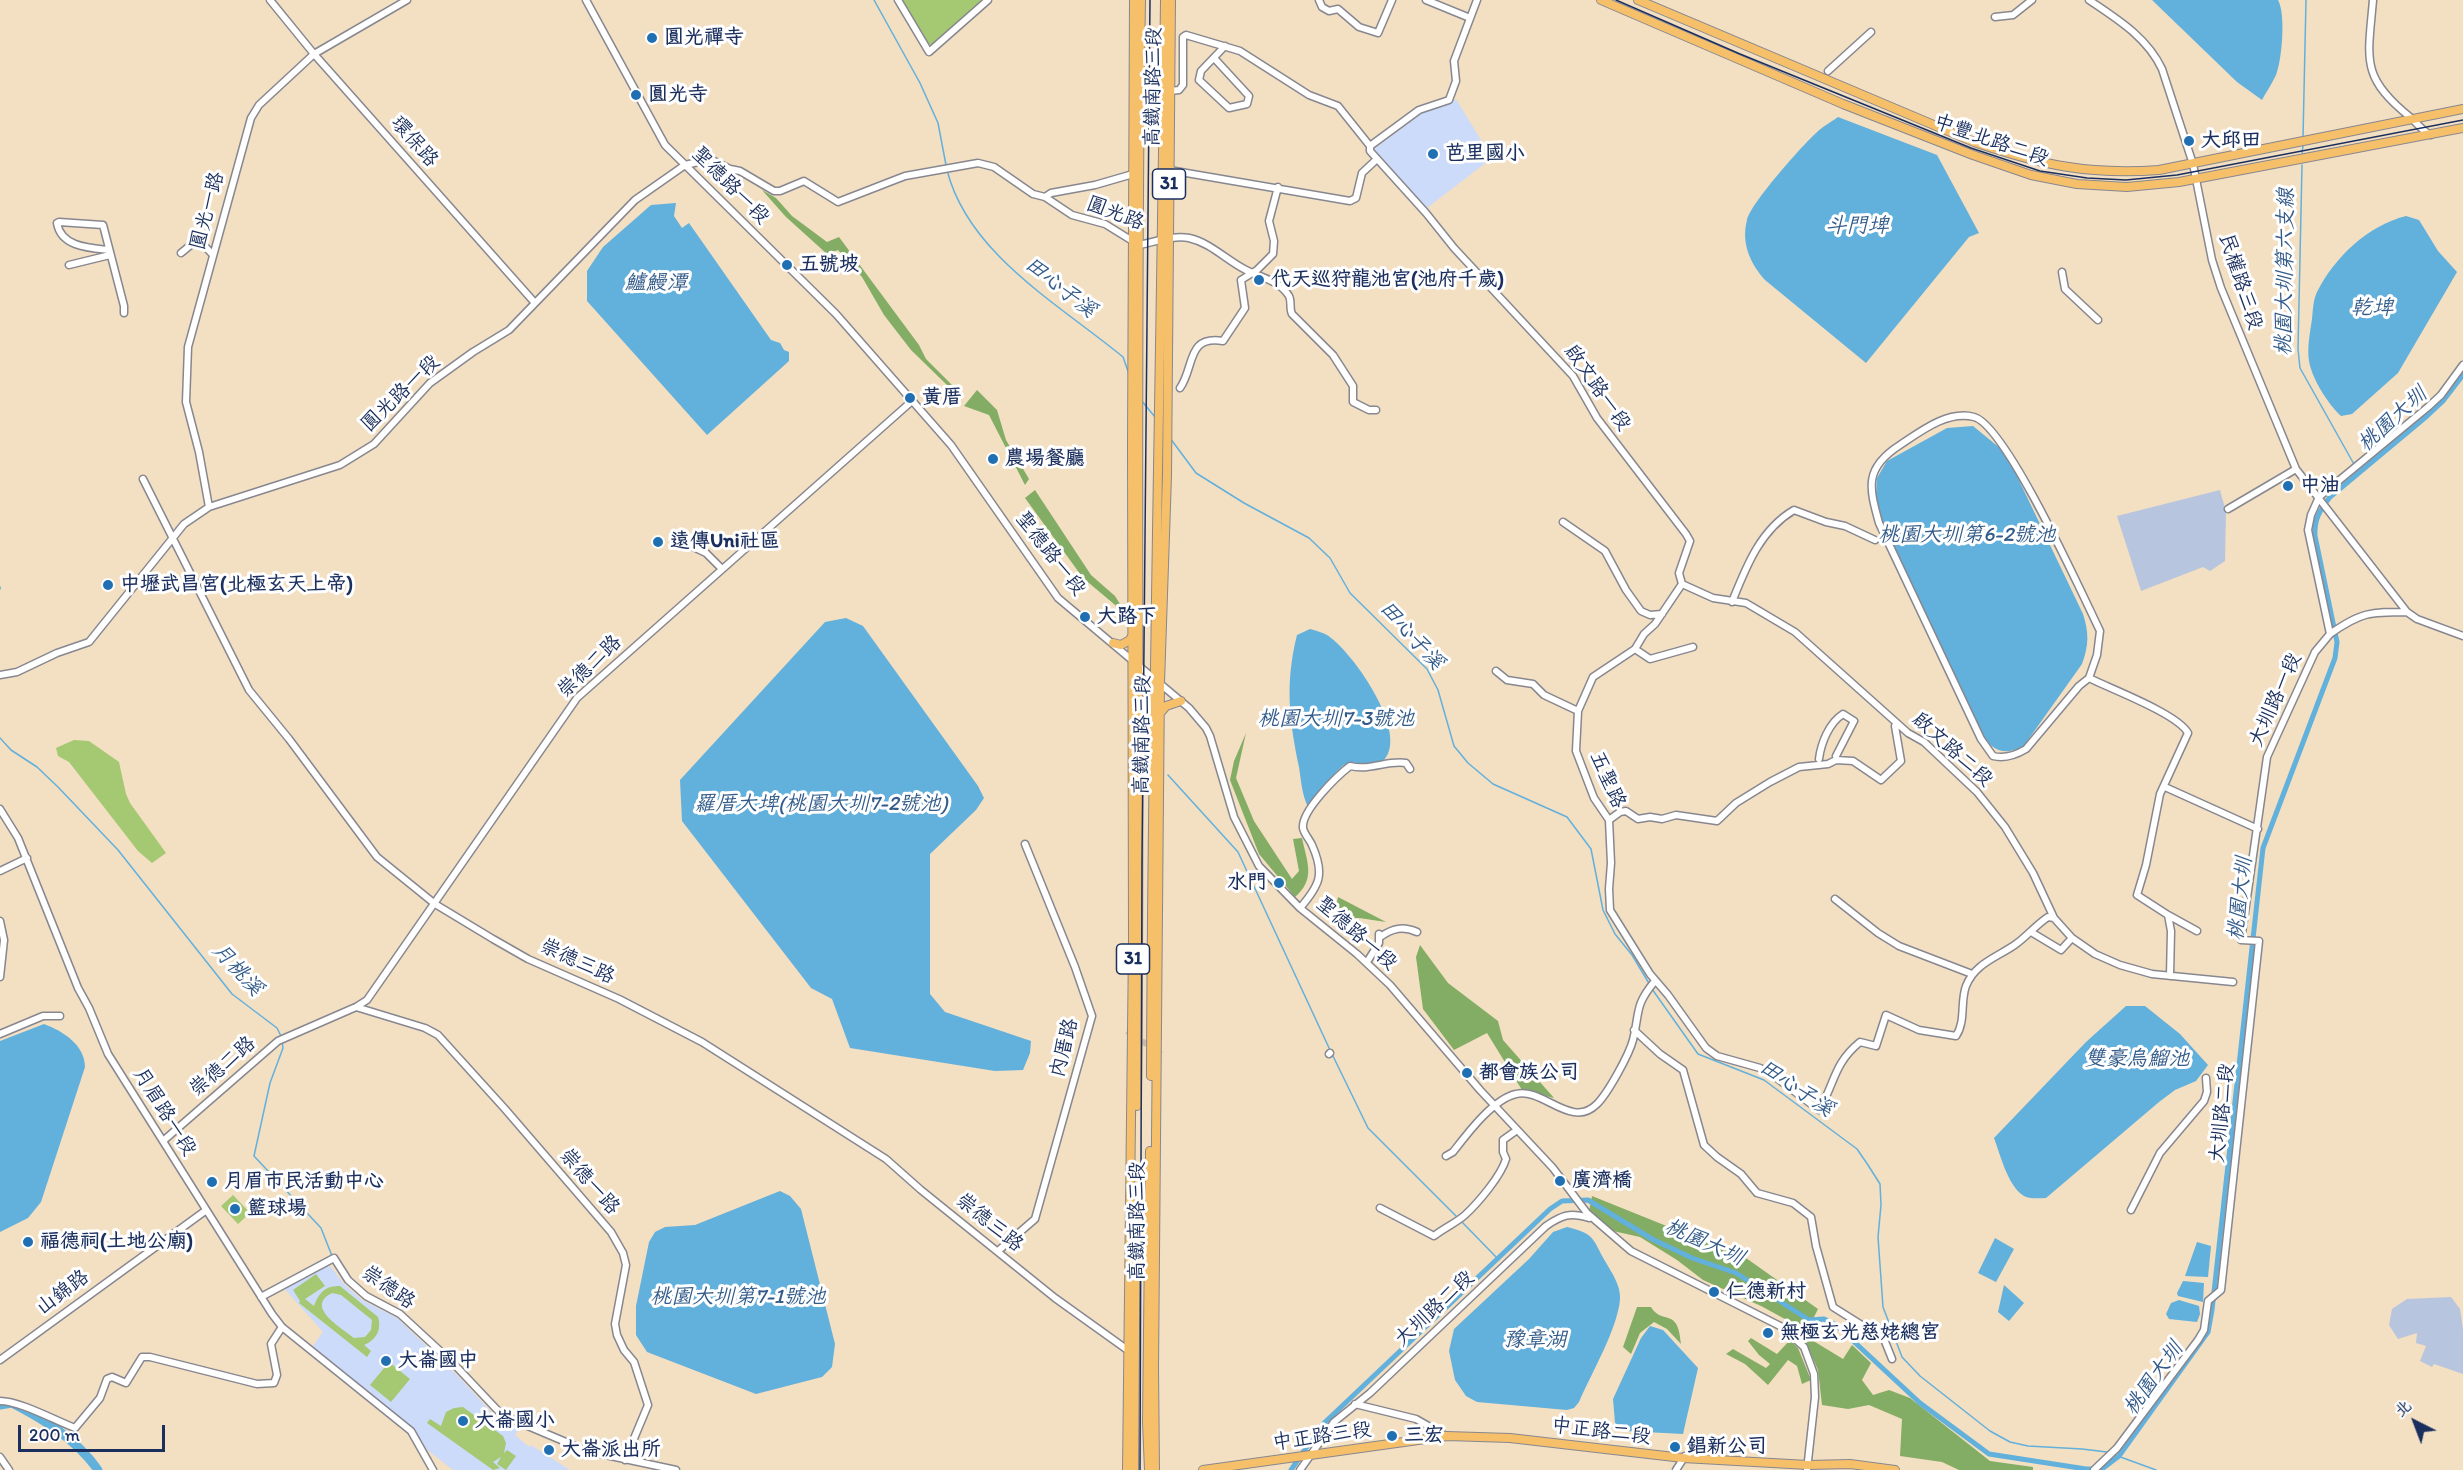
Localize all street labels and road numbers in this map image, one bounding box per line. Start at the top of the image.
street label: 高鐵南路三段 [1141,27,1167,147]
street label: 中豐北路二段 [1930,110,2052,172]
street label: 環保路 [385,111,443,173]
street label: 聖德路一段 [686,142,774,230]
street label: 圓光一路 [186,169,230,253]
road number: 31 [1152,169,1186,199]
street label: 圓光路 [1083,192,1147,236]
street label: 民權路三段 [2213,231,2267,333]
street label: 啟文路一段 [1558,340,1636,436]
street label: 圓光路一段 [357,351,445,437]
street label: 聖德路一段 [1010,507,1090,601]
street label: 崇德二路 [553,631,627,703]
street label: 大圳路一段 [2245,649,2307,751]
street label: 高鐵南路三段 [1130,675,1156,795]
street label: 啟文路二段 [1907,708,1997,792]
street label: 五聖路 [1584,748,1630,812]
street label: 聖德路一段 [1310,892,1402,976]
street label: 崇德三路 [536,934,618,990]
road number: 31 [1116,944,1150,974]
street label: 內厝路 [1046,1016,1084,1080]
street label: 崇德二路 [185,1032,261,1102]
street label: 大圳路二段 [2206,1062,2240,1164]
street label: 月眉路一段 [127,1063,201,1161]
street label: 崇德一路 [554,1144,624,1220]
street label: 高鐵南路三段 [1126,1161,1150,1281]
street label: 崇德三路 [950,1189,1028,1257]
street label: 崇德路 [357,1261,419,1315]
street label: 山錦路 [32,1265,94,1321]
street label: 大圳路二段 [1390,1266,1480,1352]
street label: 中正路二段 [1550,1414,1652,1450]
street label: 中正路三段 [1271,1418,1373,1456]

